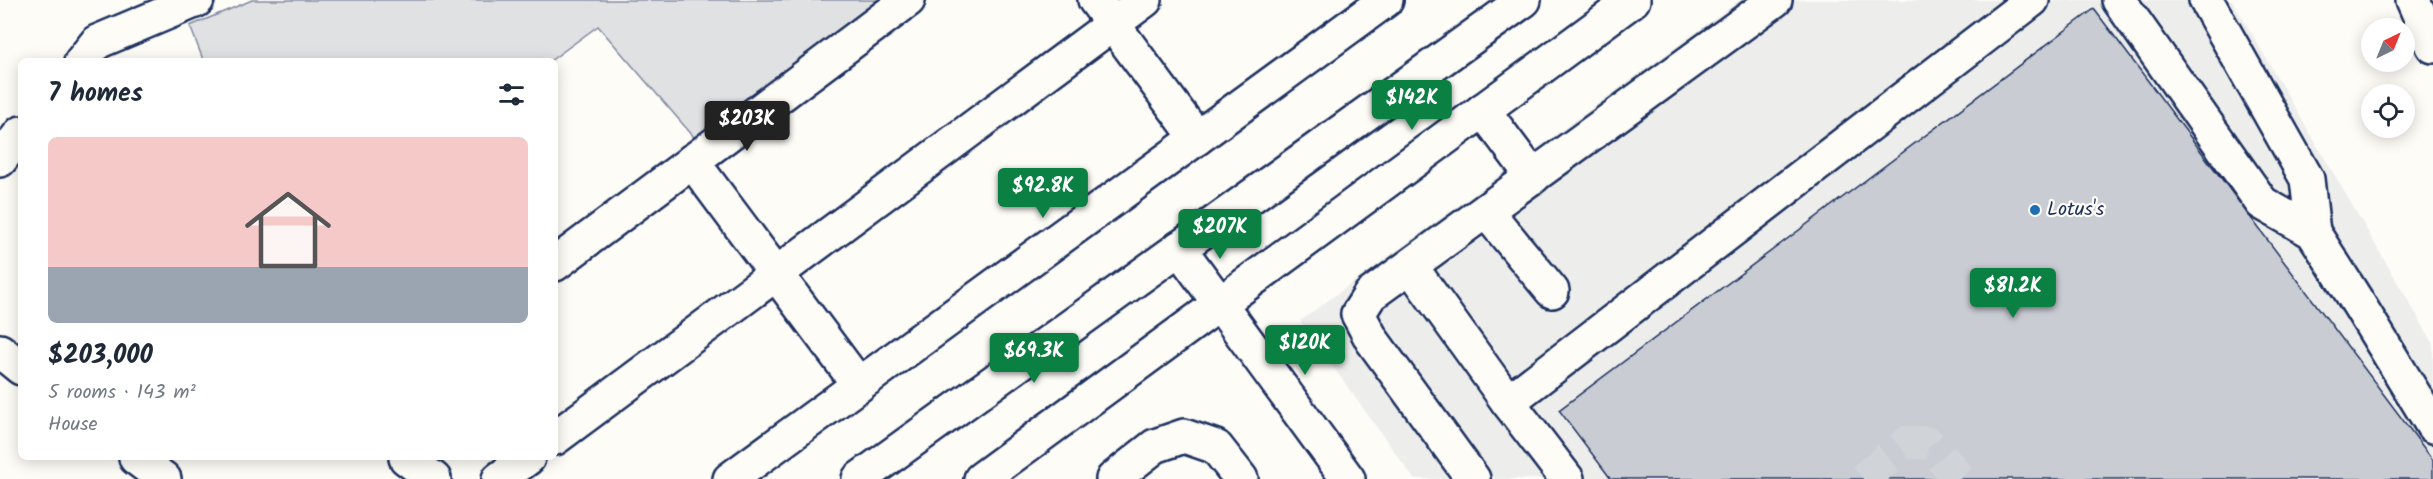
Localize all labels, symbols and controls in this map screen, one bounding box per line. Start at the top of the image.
north arrow [2361,18,2415,72]
map controls [2361,18,2415,138]
text: 7 homes [48,73,143,115]
icon: filters [495,78,528,111]
pin: $142K [1370,80,1454,131]
text: $142K [1386,83,1438,115]
button: locate [2361,84,2415,138]
pin: $203K [705,101,789,152]
text: $203K [719,104,775,136]
pin: $92.8K [994,168,1092,219]
text: $92.8K [1012,171,1074,203]
icon: home [234,176,342,284]
place label: Lotus's [2047,194,2105,226]
marker: Lotus's [2028,203,2042,217]
pin: $207K [1178,209,1262,260]
text: $207K [1192,212,1248,244]
pin: $81.2K [1964,268,2062,319]
text: $81.2K [1984,271,2042,303]
pin: $120K [1263,325,1347,376]
text: $120K [1279,328,1331,360]
pin: $69.3K [985,333,1083,384]
text: $203,000 [48,335,153,377]
text: $69.3K [1004,336,1064,368]
text: 5 rooms · 143 m² [48,377,196,409]
text: House [48,409,98,441]

